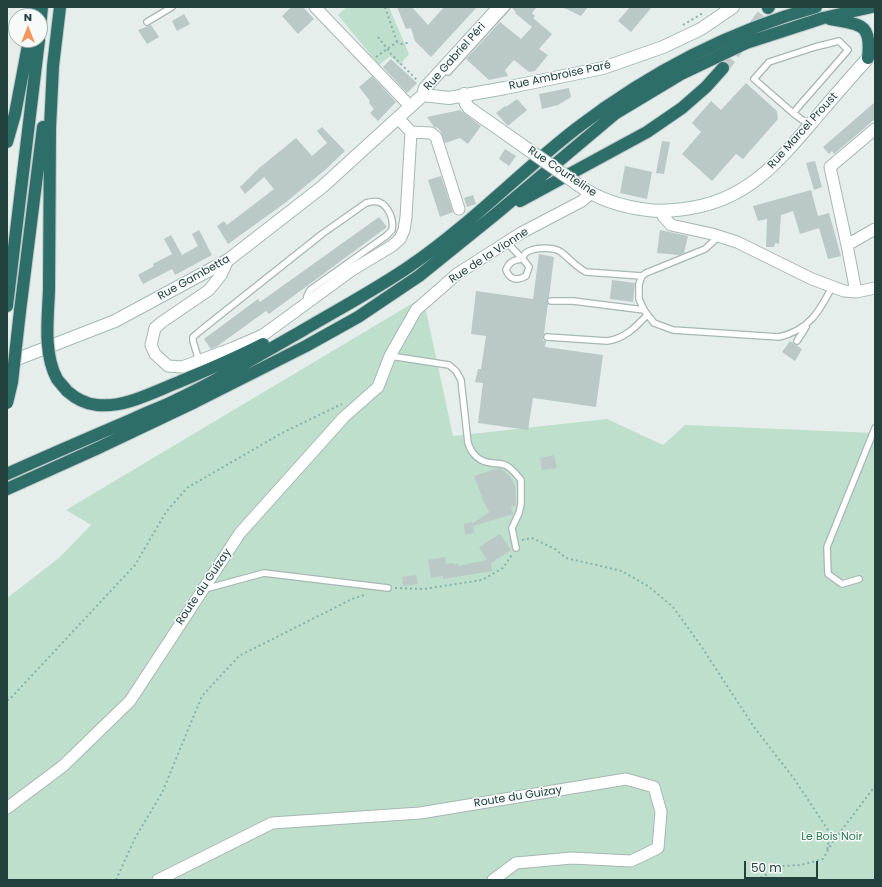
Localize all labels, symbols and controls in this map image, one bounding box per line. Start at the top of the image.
north arrow [8,8,48,48]
text: N [24,9,32,25]
street label: Rue Gabriel Péri [421,21,489,93]
street label: Rue Ambroise Paré [508,59,612,93]
street label: Rue Marcel Proust [765,90,841,172]
street label: Rue Courteline [525,144,599,200]
street label: Rue de la Vionne [447,225,531,287]
street label: Rue Gambetta [156,253,232,303]
street label: Route du Guizay [174,546,234,628]
street label: Route du Guizay [473,784,563,810]
park label: Le Bois Noir [801,830,863,844]
scale bar [746,853,820,879]
text: 50 m [751,859,782,876]

